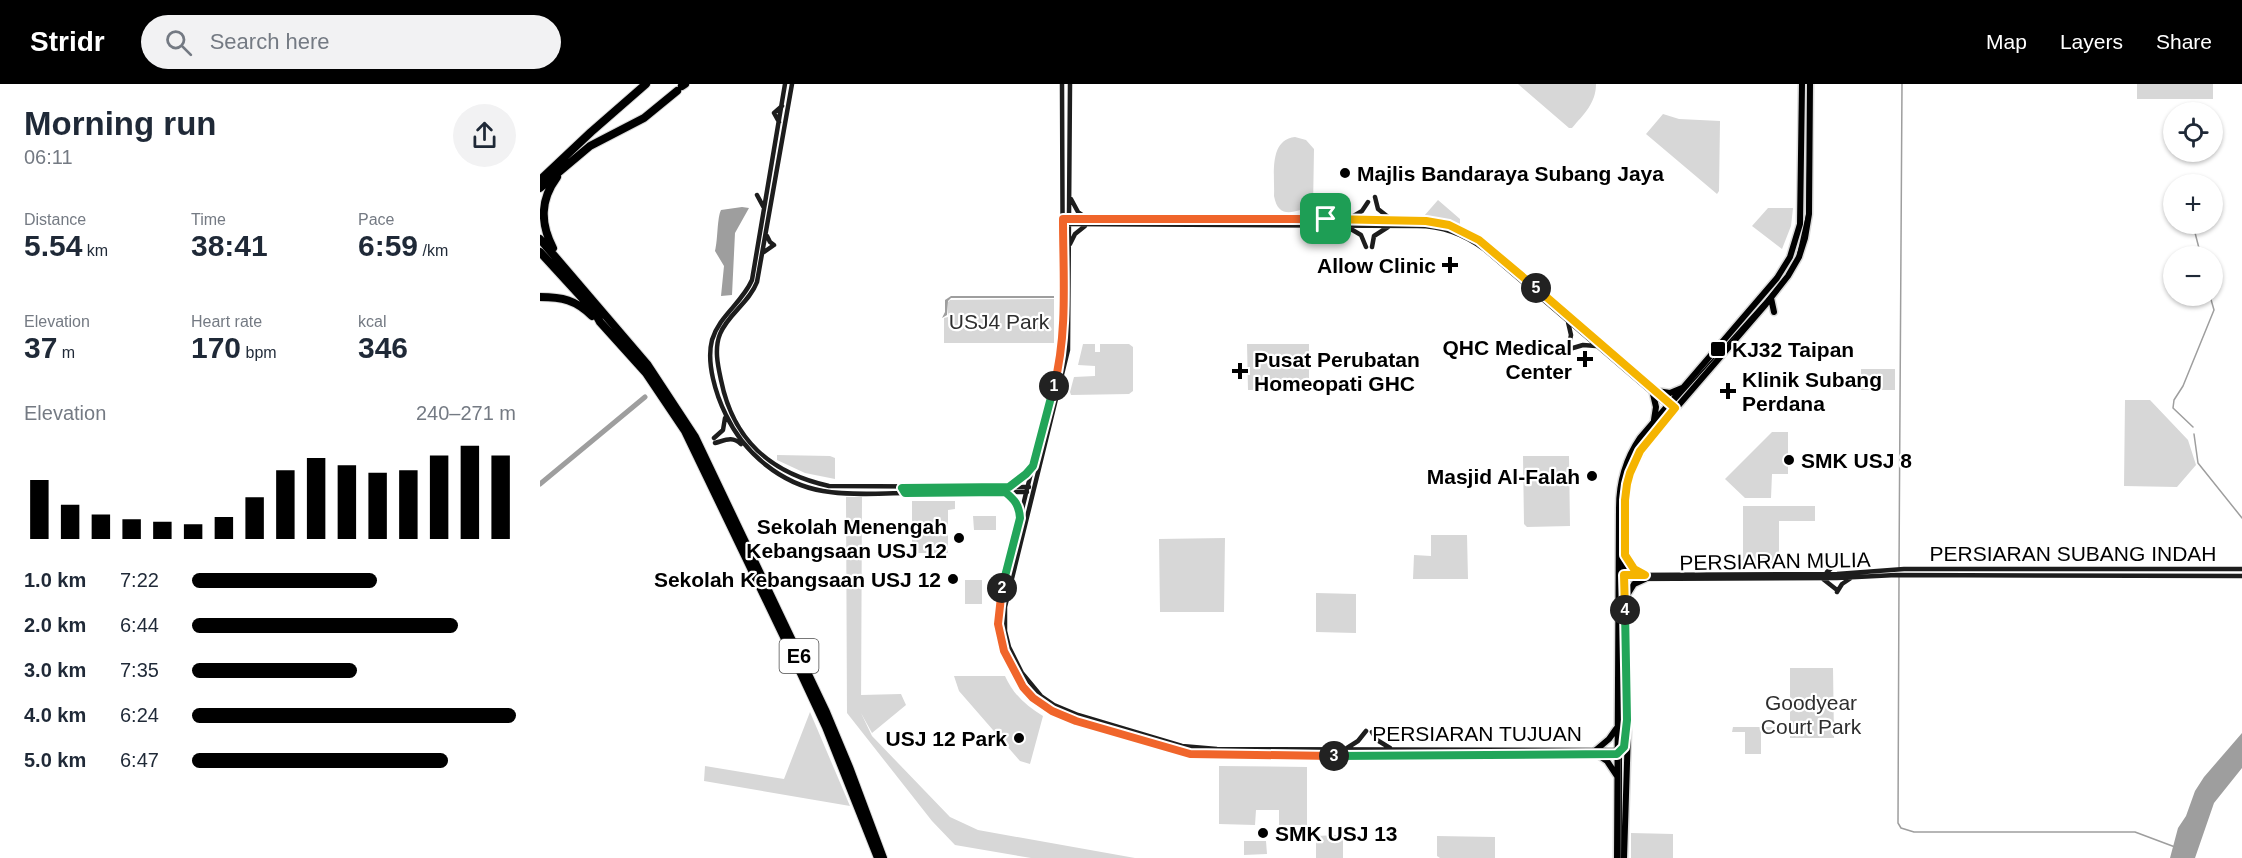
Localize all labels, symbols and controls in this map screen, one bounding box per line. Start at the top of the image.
search box [141,15,561,69]
text: Stridr [30,26,105,57]
icon: search [162,26,195,59]
text: Search here [210,29,330,54]
text: Map [1986,30,2027,53]
text: Layers [2060,30,2123,53]
text: Share [2156,30,2212,53]
map controls [2163,102,2223,306]
button: locate [2163,102,2223,162]
button: share [453,104,516,167]
text: Morning run [24,105,216,142]
text: 06:11 [24,146,73,168]
place label: Majlis Bandaraya Subang Jaya [1357,162,1664,185]
marker: Majlis Bandaraya Subang Jaya [1338,166,1352,180]
button: + [2163,174,2223,234]
pin [1300,193,1351,244]
icon: arrive [1309,202,1342,235]
text: Distance [24,211,86,228]
text: Time [191,211,226,228]
text: Pace [358,211,394,228]
text: 5.54 [24,229,82,262]
text: 38:41 [191,229,268,262]
text: 6:59 [358,229,418,262]
text: km [82,242,108,259]
text: /km [418,242,448,259]
button: − [2163,246,2223,306]
place label: Allow Clinic [1317,254,1436,277]
marker: Allow Clinic [1441,256,1459,274]
pin: 5 [1521,273,1551,303]
text: 5 [1532,279,1540,296]
park label: USJ4 Park [949,310,1050,333]
text: Elevation [24,313,90,330]
text: Heart rate [191,313,262,330]
text: kcal [358,313,386,330]
text: 37 [24,331,57,364]
text: 170 [191,331,241,364]
text: 346 [358,331,408,364]
place label: QHC Medical Center [1442,336,1572,383]
place label: KJ32 Taipan [1732,338,1854,361]
marker: KJ32 Taipan [1709,340,1727,358]
text: m [57,344,75,361]
text: bpm [241,344,277,361]
place label: Pusat Perubatan Homeopati GHC [1254,348,1420,395]
marker: QHC Medical Center [1576,350,1594,368]
marker: Pusat Perubatan Homeopati GHC [1231,362,1249,380]
place label: Klinik Subang Perdana [1742,368,1882,415]
pin: 1 [1039,371,1069,401]
text: 1 [1050,377,1058,394]
marker: Klinik Subang Perdana [1719,382,1737,400]
text: Elevation [24,402,106,424]
text: 240–271 m [416,402,516,424]
place label: SMK USJ 8 [1801,449,1912,472]
marker: SMK USJ 8 [1782,453,1796,467]
place label: Masjid Al-Falah [1427,465,1580,488]
marker: Masjid Al-Falah [1585,469,1599,483]
place label: Sekolah Menengah Kebangsaan USJ 12 [746,515,947,562]
marker: Sekolah Menengah Kebangsaan USJ 12 [952,531,966,545]
street label: PERSIARAN SUBANG INDAH [1929,542,2217,565]
street label: PERSIARAN MULIA [1679,548,1871,574]
place label: Sekolah Kebangsaan USJ 12 [654,568,941,591]
text: 1.0 km [24,569,86,591]
text: 7:22 [120,569,159,591]
marker: Sekolah Kebangsaan USJ 12 [946,572,960,586]
pin: 2 [987,573,1017,603]
text: 2 [998,579,1006,596]
pin: 4 [1610,595,1640,625]
text: 4 [1621,601,1629,618]
text: 2.0 km [24,614,86,636]
text: 6:44 [120,614,159,636]
road number: E6 [780,639,818,673]
text: 3.0 km [24,659,86,681]
text: 7:35 [120,659,159,681]
park label: Goodyear Court Park [1761,691,1862,738]
text: 4.0 km [24,704,86,726]
text: 6:24 [120,704,159,726]
street label: PERSIARAN TUJUAN [1372,722,1582,745]
place label: USJ 12 Park [886,727,1007,750]
marker: USJ 12 Park [1012,731,1026,745]
pin: 3 [1319,741,1349,771]
text: 3 [1330,747,1338,764]
text: 5.0 km [24,749,86,771]
text: 6:47 [120,749,159,771]
place label: SMK USJ 13 [1275,822,1398,845]
marker: SMK USJ 13 [1256,826,1270,840]

